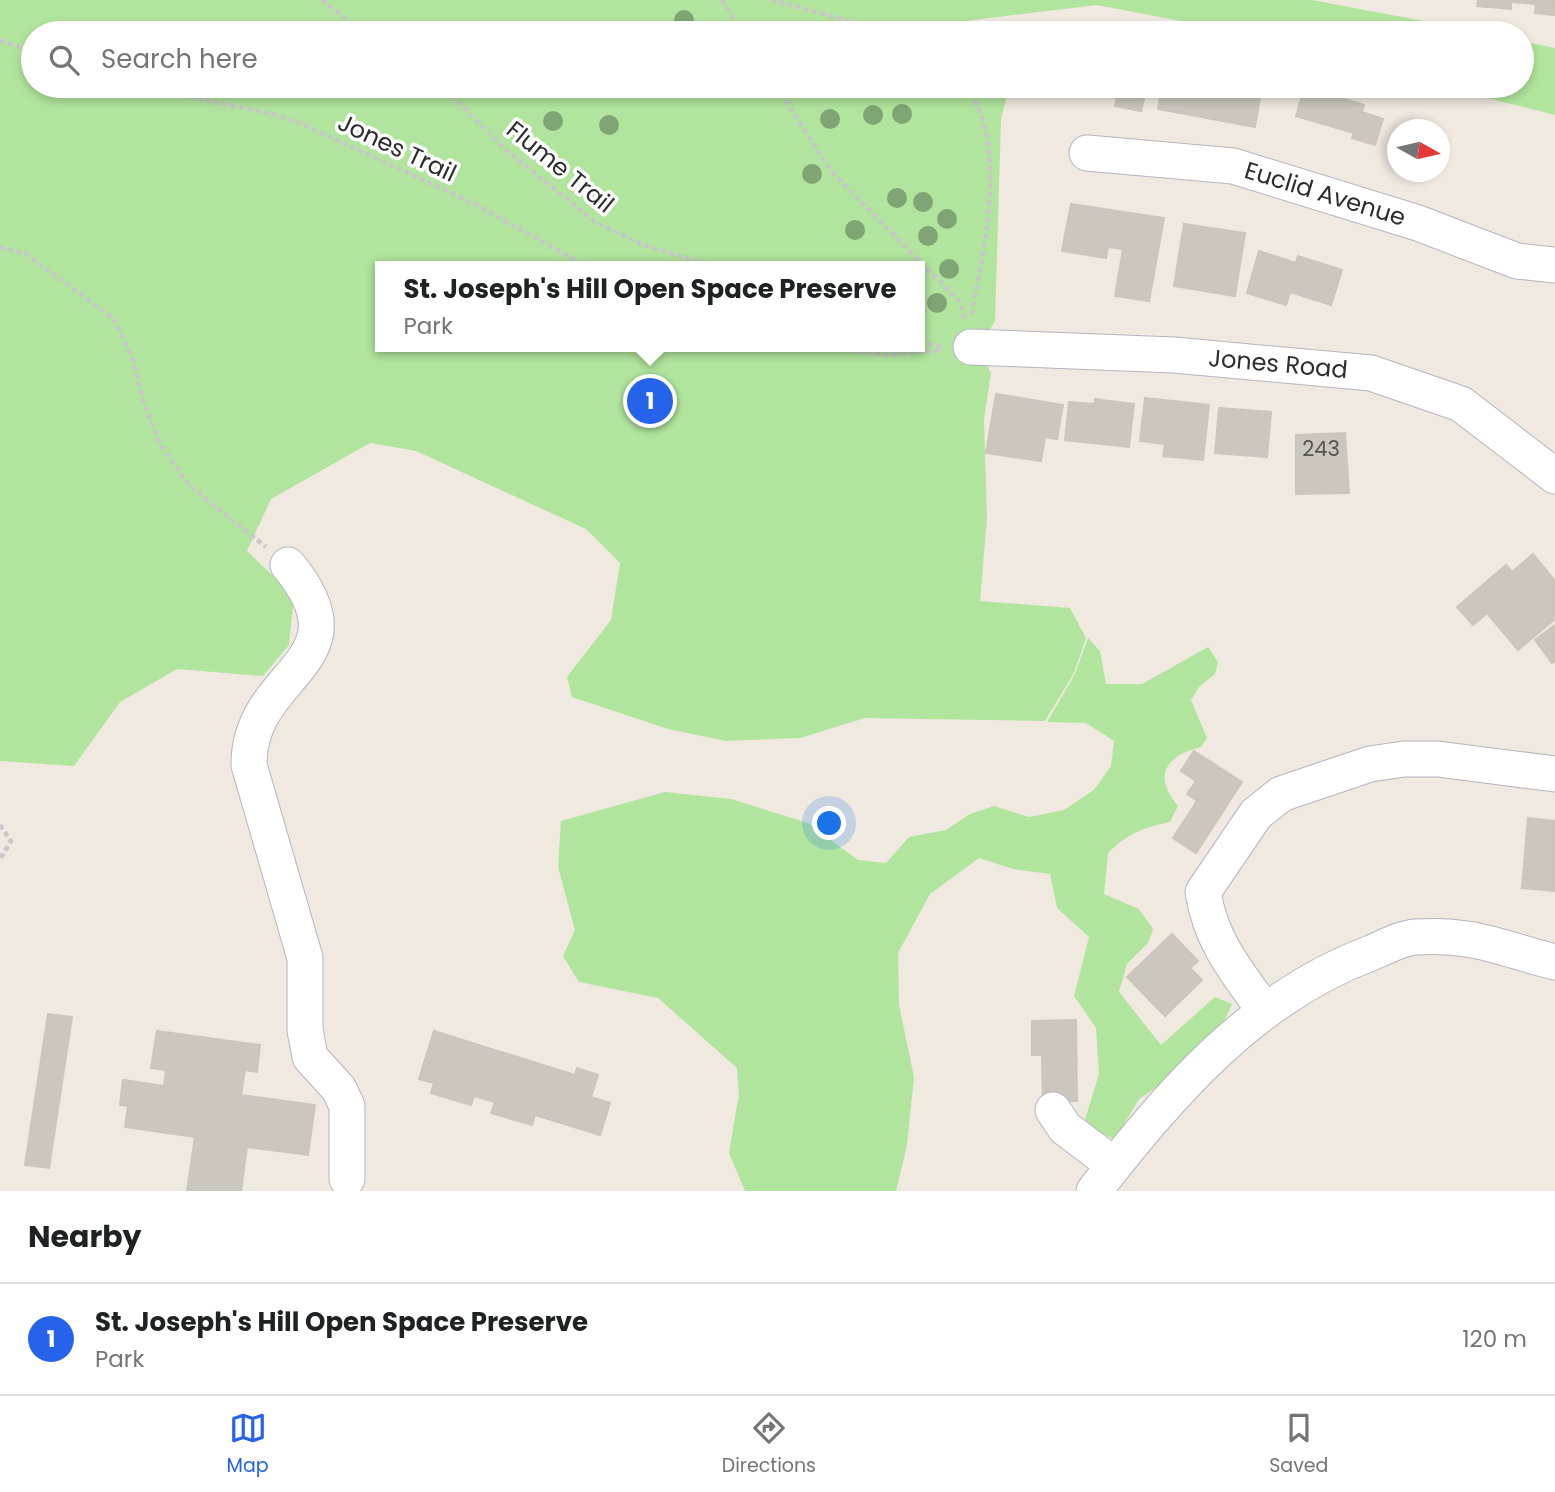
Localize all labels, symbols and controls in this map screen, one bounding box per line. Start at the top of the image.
search box [21,21,1534,98]
icon: search [45,41,83,79]
text: Search here [101,41,258,77]
street label: Jones Trail [333,106,462,189]
street label: Flume Trail [500,113,621,220]
north arrow [1387,119,1450,182]
street label: Euclid Avenue [1241,153,1410,234]
popup [375,261,925,352]
text: St. Joseph's Hill Open Space Preserve [404,271,897,307]
text: Park [404,310,453,342]
street label: Jones Road [1207,341,1349,386]
pin: 1 [627,375,673,427]
house number: 243 [1302,434,1340,463]
your location [812,806,846,840]
text: Nearby [28,1215,142,1258]
text: St. Joseph's Hill Open Space Preserve [95,1304,588,1340]
text: 1 [47,1323,55,1355]
text: 120 m [1462,1323,1527,1355]
text: Park [95,1343,144,1375]
tab: Map [227,1409,269,1480]
tab: Directions [722,1409,816,1480]
tab: Saved [1269,1409,1328,1480]

